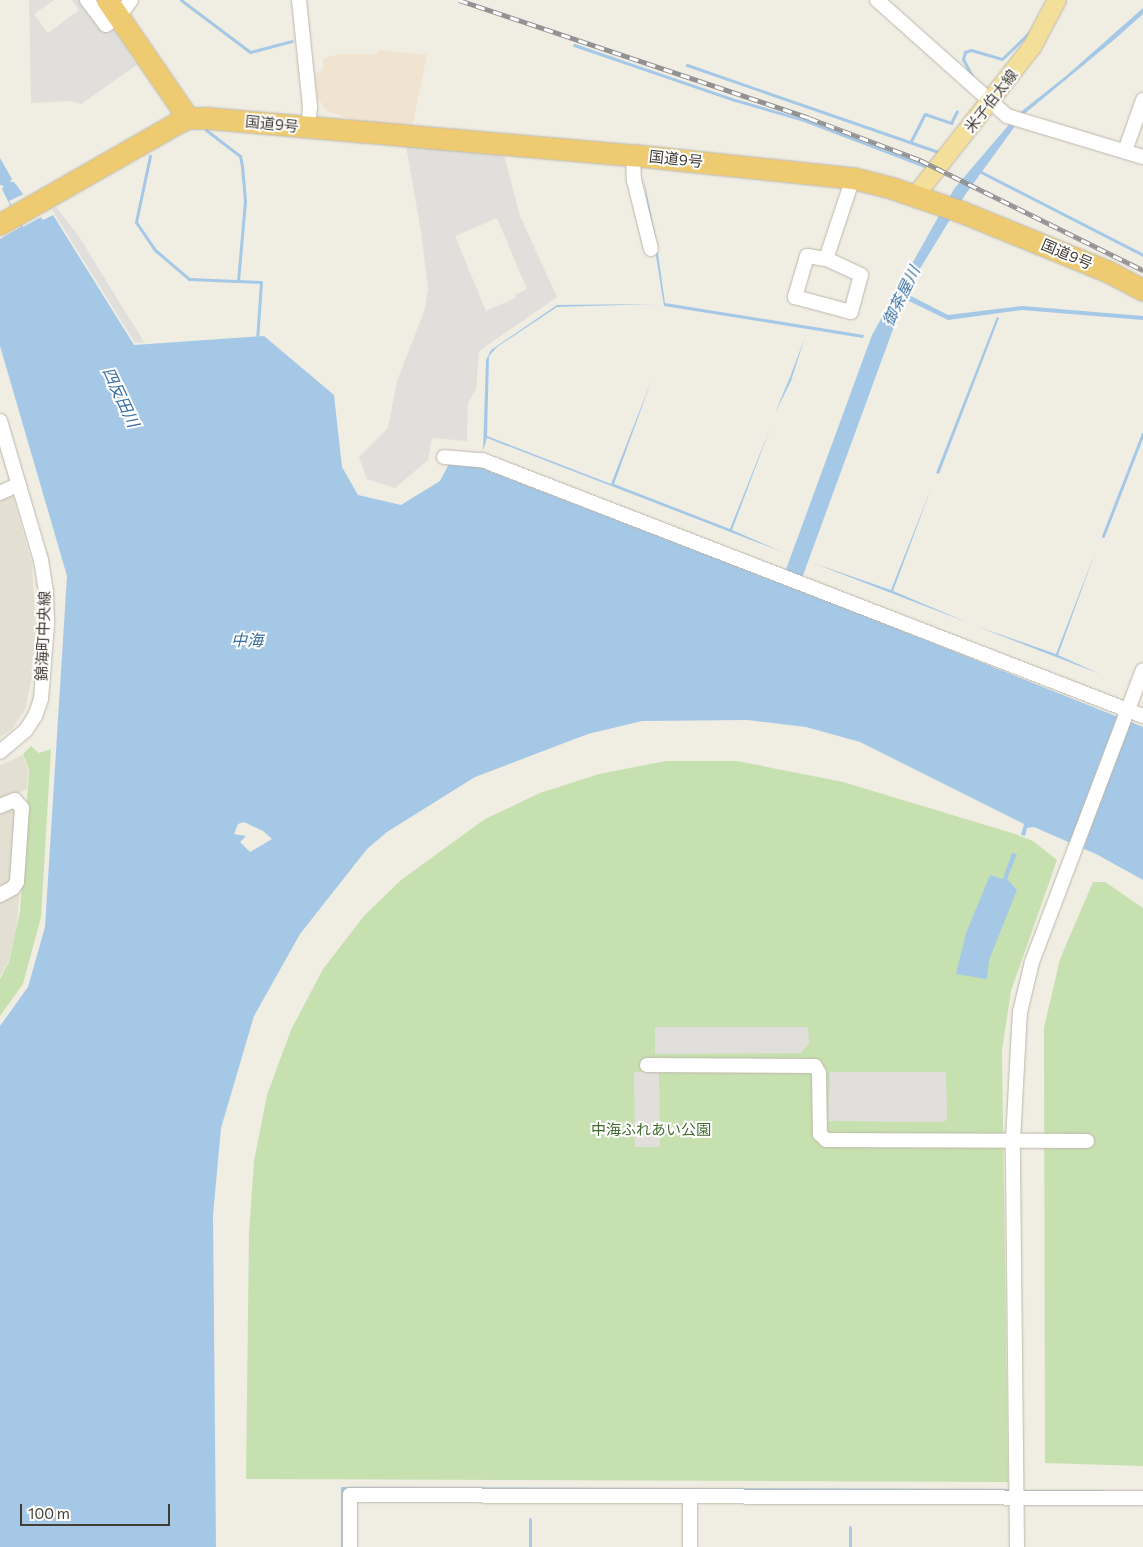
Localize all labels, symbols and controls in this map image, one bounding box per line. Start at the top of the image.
street label: 米子伯太線 [961,66,1021,136]
street label: 国道9号 [244,112,300,136]
street label: 国道9号 [648,147,704,171]
street label: 国道9号 [1039,235,1095,273]
water label: 御茶屋川 [878,263,924,329]
water label: 四反田川 [99,364,143,430]
street label: 錦海町中央線 [32,591,54,681]
water label: 中海 [231,630,263,650]
park label: 中海ふれあい公園 [591,1121,711,1139]
scale bar [22,1494,172,1526]
text: 100 m [28,1504,70,1522]

